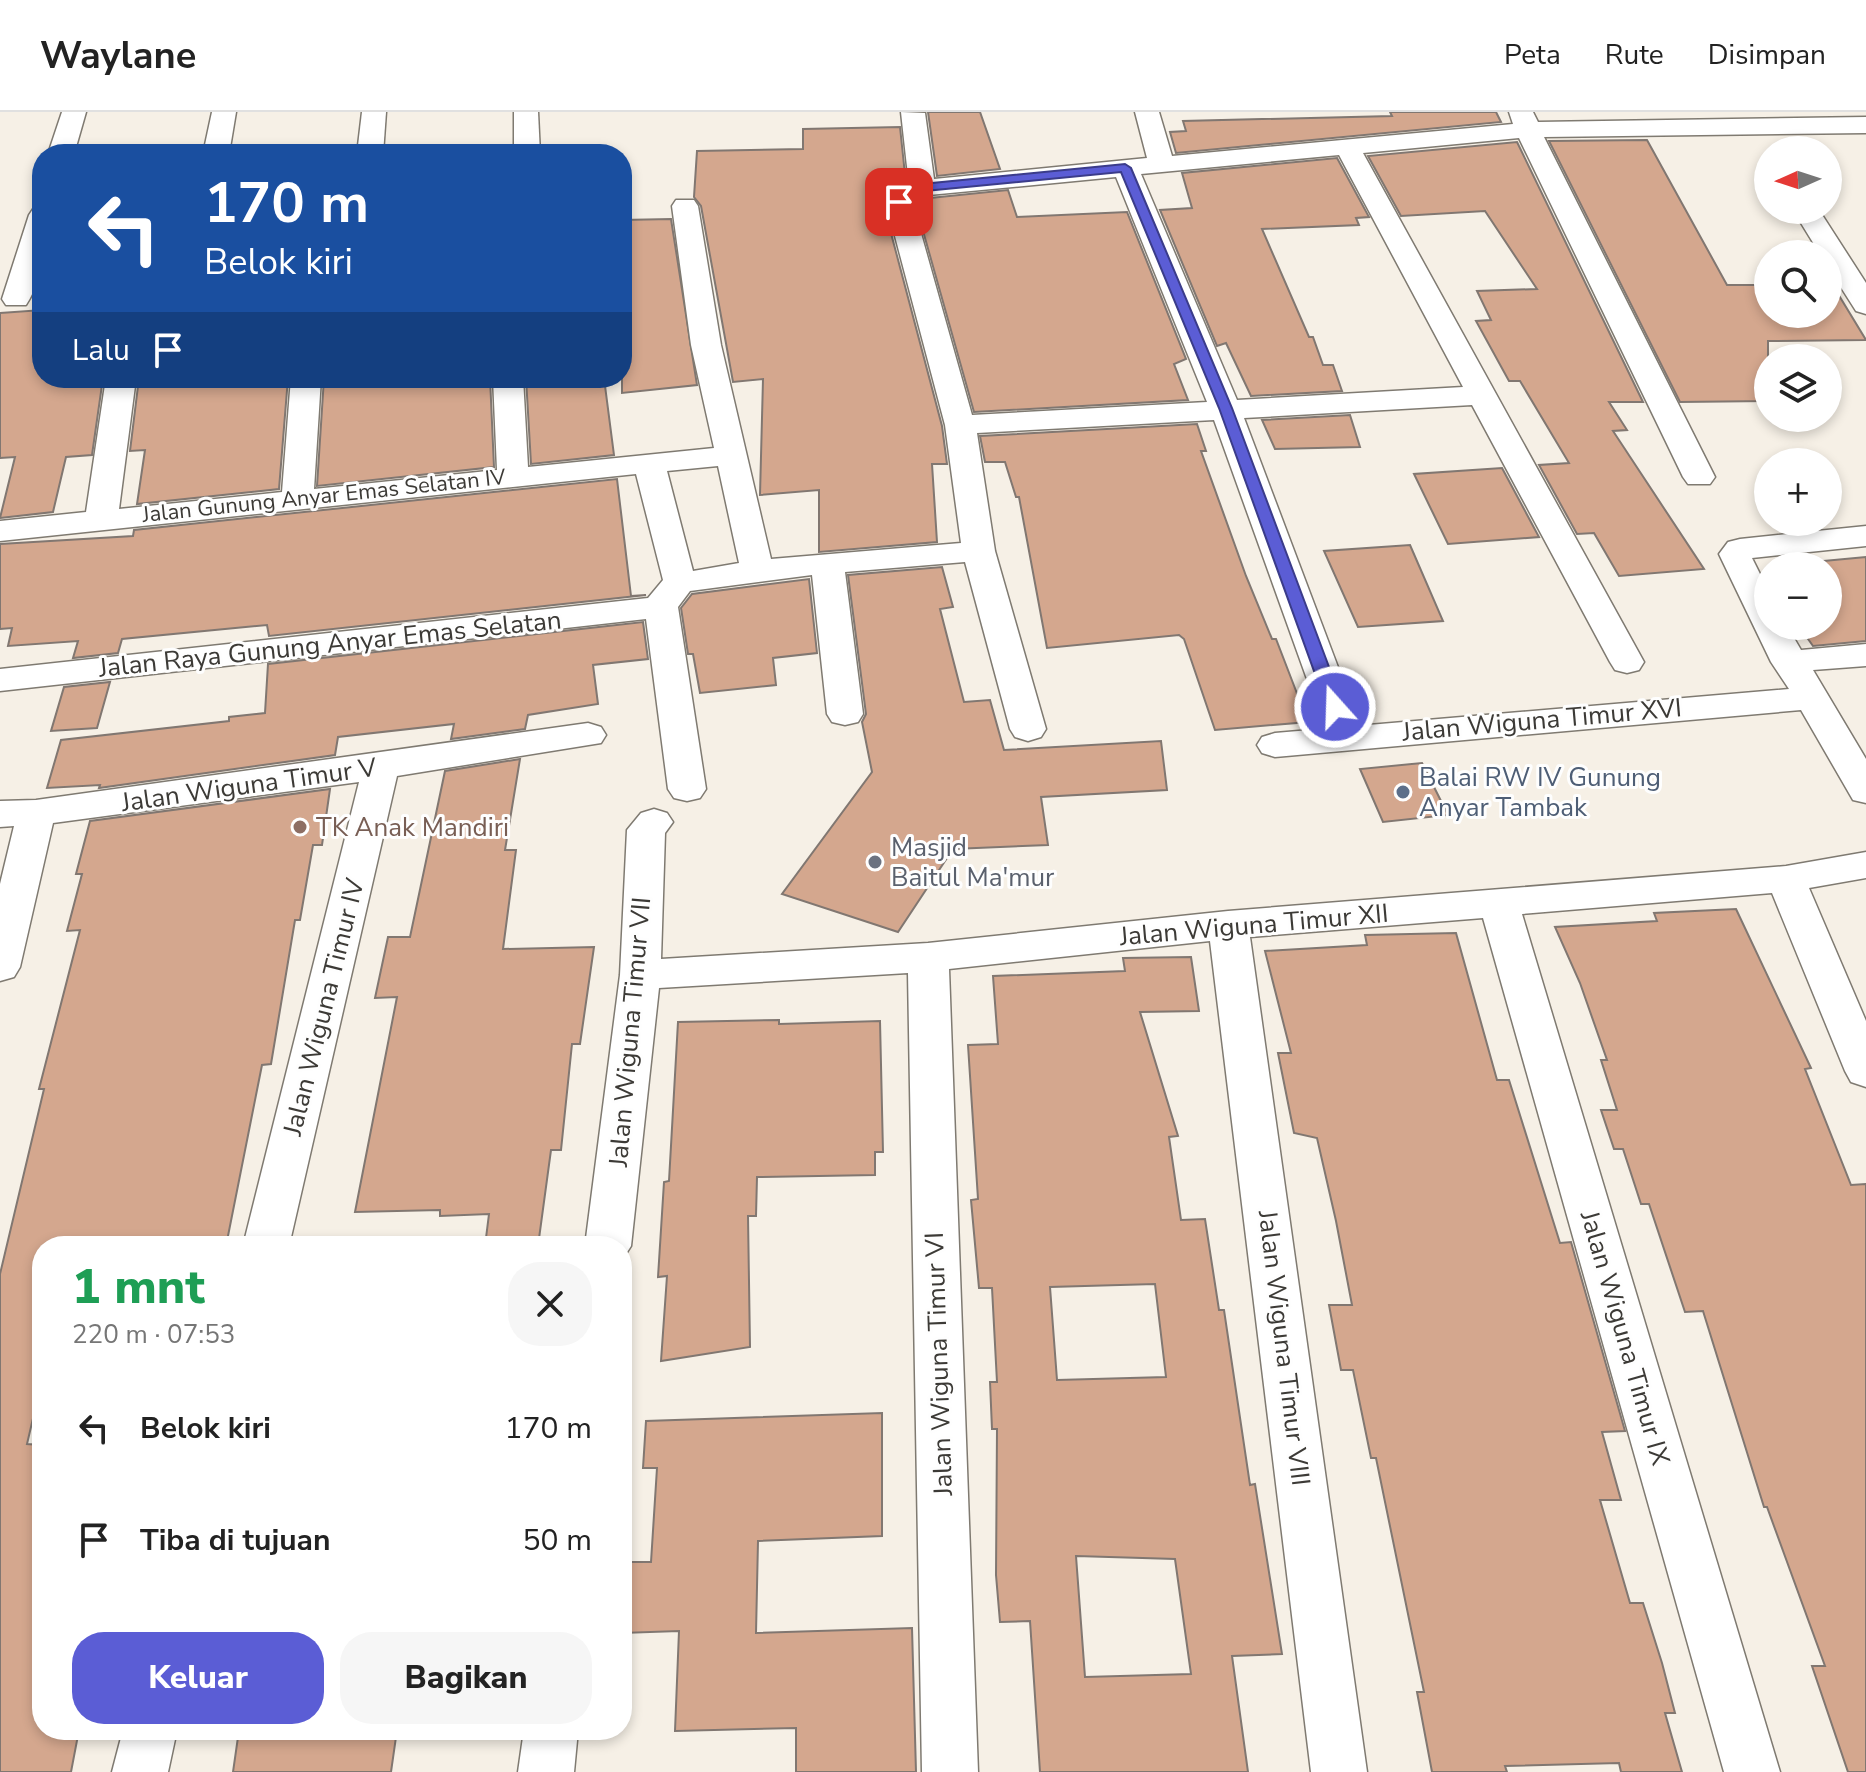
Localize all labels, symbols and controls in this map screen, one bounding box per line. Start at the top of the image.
text: Waylane [40,30,196,81]
text: Peta [1504,36,1561,74]
text: Rute [1605,36,1664,74]
text: Disimpan [1708,36,1826,74]
north arrow [1754,136,1842,224]
map controls [1754,136,1842,640]
text: 170 m [204,165,369,242]
pin [865,168,933,236]
icon: left [72,176,176,280]
icon: arrive [877,180,921,224]
text: Belok kiri [204,238,353,287]
button: search [1754,240,1842,328]
icon: arrive [146,328,190,372]
text: Lalu [72,330,130,371]
button: layers [1754,344,1842,432]
button: + [1754,448,1842,536]
street label: Jalan Gunung Anyar Emas Selatan IV [140,462,508,530]
button: − [1754,552,1842,640]
street label: Jalan Raya Gunung Anyar Emas Selatan [96,602,563,686]
position arrow [1293,665,1377,749]
street label: Jalan Wiguna Timur XVI [1400,690,1683,750]
street label: Jalan Wiguna Timur V [118,750,379,820]
place label: Balai RW IV Gunung Anyar Tambak [1419,760,1661,825]
marker: Balai RW IV Gunung Anyar Tambak [1394,783,1412,801]
place label: TK Anak Mandiri [316,810,509,845]
marker: TK Anak Mandiri [291,818,309,836]
place label: Masjid Baitul Ma'mur [891,830,1055,895]
marker: Masjid Baitul Ma'mur [866,853,884,871]
street label: Jalan Wiguna Timur IV [275,875,373,1140]
street label: Jalan Wiguna Timur VII [601,896,659,1169]
street label: Jalan Wiguna Timur XII [1117,896,1390,954]
street label: Jalan Wiguna Timur IX [1572,1206,1678,1469]
street label: Jalan Wiguna Timur VIII [1250,1207,1318,1488]
street label: Jalan Wiguna Timur VI [917,1232,961,1497]
text: 1 mnt [72,1254,205,1320]
button: close [508,1262,592,1346]
text: 220 m · 07:53 [72,1317,235,1352]
icon: left [72,1406,116,1450]
text: Belok kiri [140,1408,271,1449]
text: 170 m [505,1408,592,1449]
icon: arrive [72,1518,116,1562]
text: Tiba di tujuan [140,1520,331,1561]
text: 50 m [523,1520,592,1561]
button: Keluar [72,1632,324,1724]
button: Bagikan [340,1632,592,1724]

